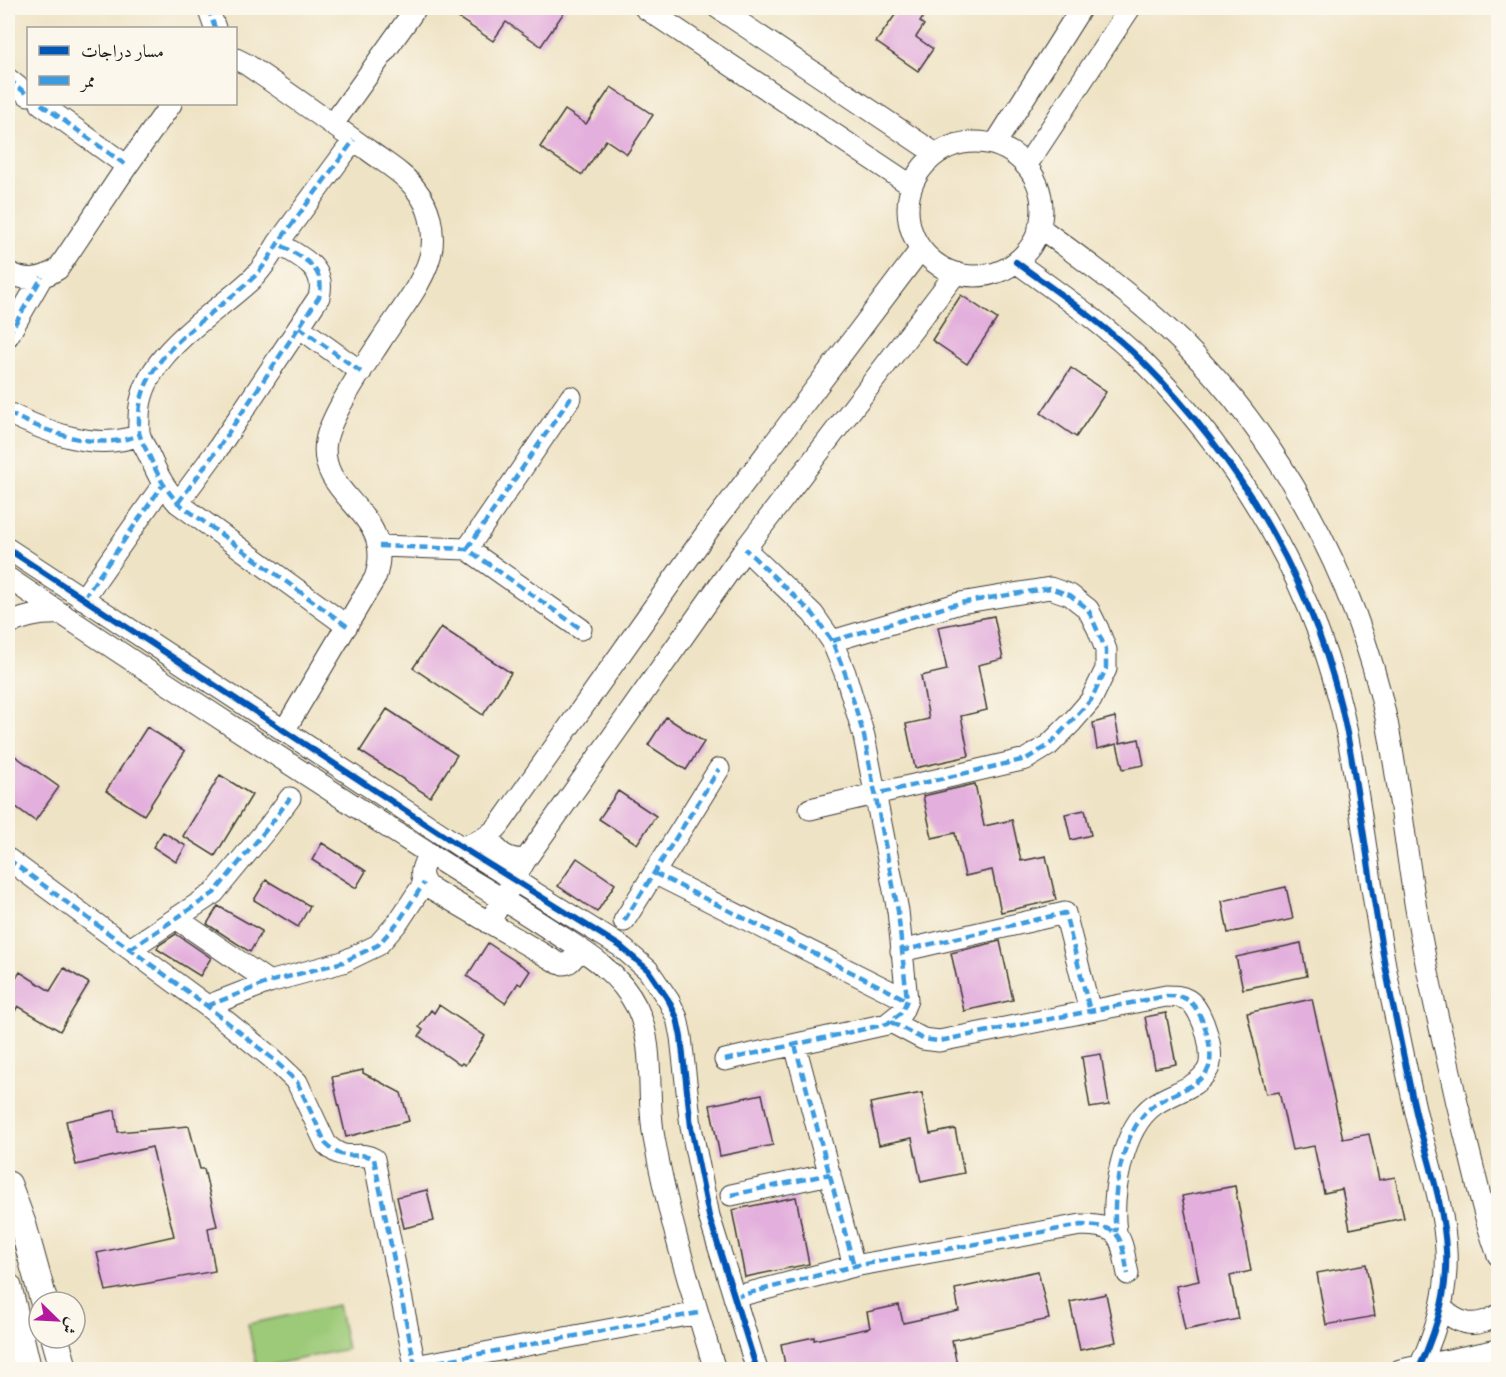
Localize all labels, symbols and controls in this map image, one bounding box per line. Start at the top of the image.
legend [27,27,237,105]
text: مسار دراجات [81,39,164,63]
text: ممر [79,69,95,93]
north arrow [27,1290,87,1350]
text: ش [57,1314,83,1337]

